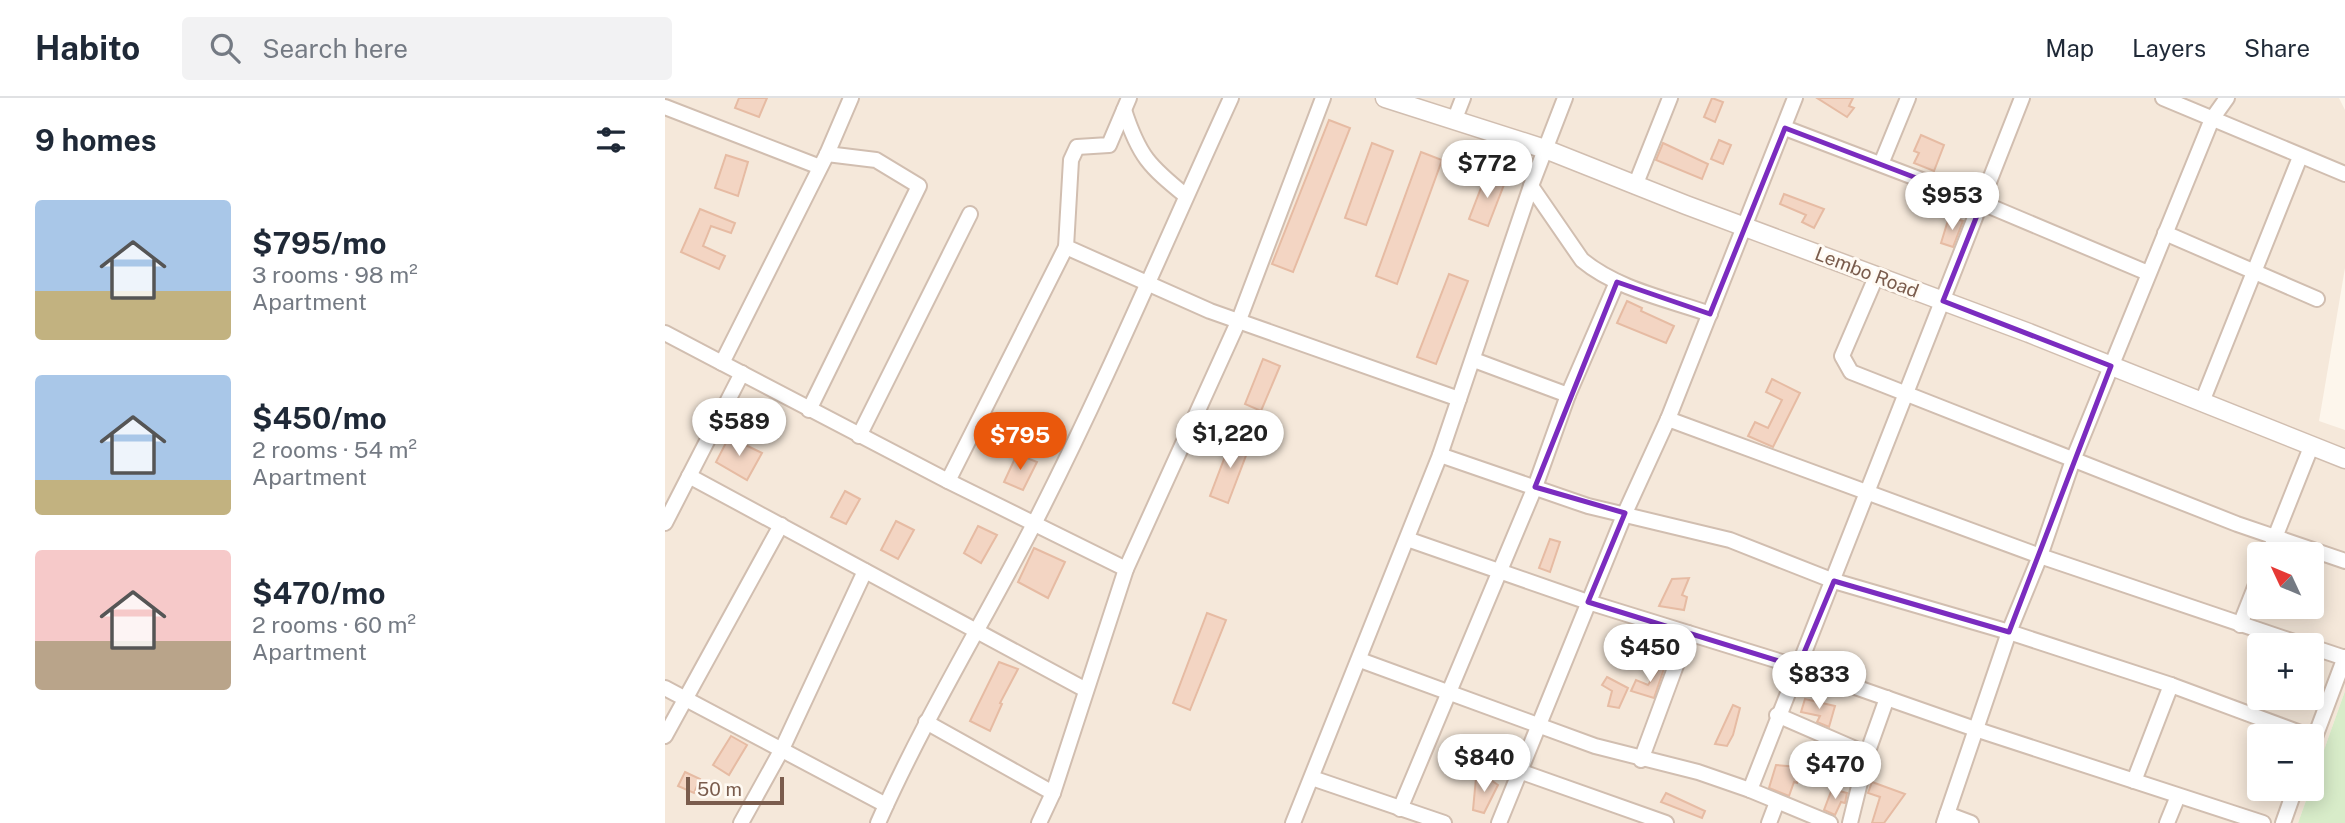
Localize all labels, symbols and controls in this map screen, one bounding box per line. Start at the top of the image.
search box [182,17,672,80]
text: Habito [35,29,140,67]
icon: search [206,29,244,67]
text: Search here [262,33,408,64]
text: Map [2045,34,2094,62]
text: Layers [2132,34,2206,62]
text: Share [2244,34,2310,62]
icon: filters [592,121,630,159]
text: 9 homes [35,122,157,158]
pin: $772 [1446,140,1528,200]
text: $772 [1457,149,1517,176]
pin: $953 [1911,172,1993,232]
text: $953 [1921,181,1983,208]
text: $795/mo [252,225,387,261]
icon: home [91,228,175,312]
street label: Lembo Road [1812,242,1922,302]
text: 3 rooms · 98 m² [252,261,418,288]
text: Apartment [252,288,367,315]
pin: $589 [698,398,780,458]
text: $450/mo [252,400,387,436]
icon: home [91,403,175,487]
text: $589 [708,407,770,434]
pin: $1,220 [1173,410,1287,470]
pin: $795 [979,412,1061,472]
text: $1,220 [1192,419,1268,446]
text: $795 [990,421,1050,448]
text: 2 rooms · 54 m² [252,436,417,463]
text: Apartment [252,463,367,490]
north arrow [2247,542,2324,620]
map controls [2247,542,2324,801]
text: $470/mo [252,575,386,611]
icon: home [91,578,175,662]
text: 2 rooms · 60 m² [252,611,416,638]
pin: $450 [1609,624,1691,684]
text: $450 [1620,633,1680,660]
button: + [2247,633,2324,710]
text: Apartment [252,638,367,665]
pin: $833 [1778,652,1860,711]
text: $833 [1788,660,1850,687]
button: − [2247,724,2324,801]
pin: $840 [1443,734,1525,794]
pin: $470 [1794,742,1876,801]
text: $840 [1454,743,1514,770]
text: $470 [1805,750,1865,777]
scale bar [686,774,784,806]
text: 50 m [697,778,742,800]

